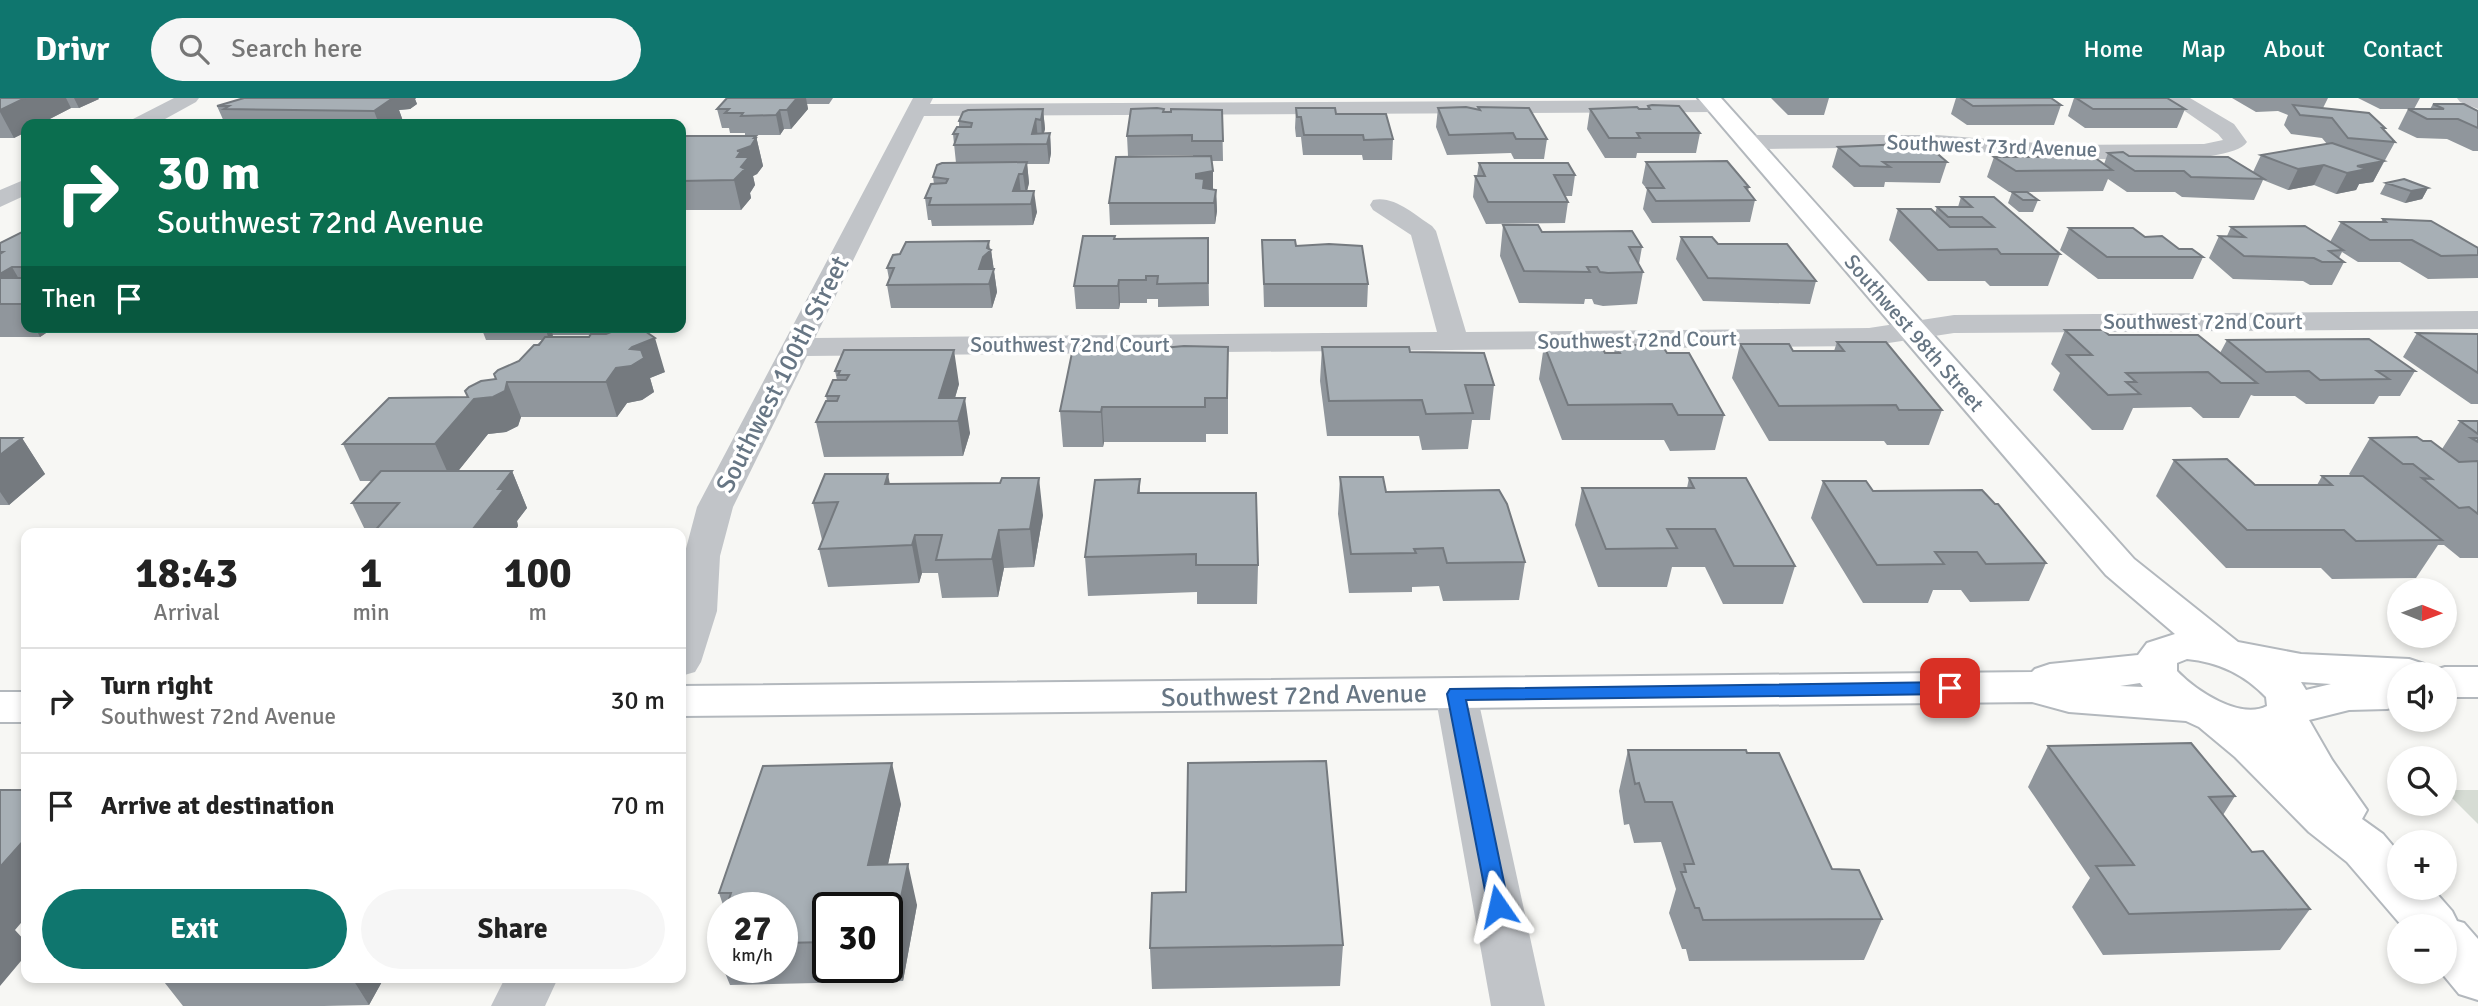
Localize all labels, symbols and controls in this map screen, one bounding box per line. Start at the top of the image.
search box [151,18,641,81]
text: Drivr [35,29,109,70]
icon: search [175,30,213,68]
text: Search here [231,33,362,65]
text: Home [2083,34,2143,64]
text: Map [2181,34,2226,64]
text: About [2264,34,2325,64]
text: Contact [2363,34,2443,64]
street label: Southwest 73rd Avenue [1886,129,2098,163]
text: 30 m [157,143,260,203]
icon: right [42,147,133,238]
text: Southwest 72nd Avenue [157,203,484,242]
street label: Southwest 98th Street [1839,249,1989,417]
street label: Southwest 100th Street [709,251,857,498]
icon: arrive [110,280,148,318]
text: Then [42,283,96,315]
street label: Southwest 72nd Court [2103,309,2303,335]
street label: Southwest 72nd Court [1537,325,1737,355]
street label: Southwest 72nd Court [970,332,1170,358]
text: 18:43 [135,548,238,599]
text: 1 [360,548,382,599]
text: 100 [504,548,572,599]
north arrow [2387,578,2457,648]
map controls [2387,578,2457,984]
text: Arrival [154,598,220,627]
text: min [352,598,390,627]
text: m [529,598,547,627]
pin [1920,658,1980,718]
button: sound [2387,662,2457,732]
icon: arrive [1931,669,1969,707]
text: Turn right [101,670,213,702]
street label: Southwest 72nd Avenue [1161,678,1427,714]
icon: right [42,682,80,720]
text: 30 m [610,685,665,717]
text: Southwest 72nd Avenue [101,702,336,731]
button: search [2387,746,2457,816]
icon: arrive [42,787,80,825]
text: Arrive at destination [101,790,334,822]
text: 70 m [610,790,665,822]
button: + [2387,830,2457,900]
position arrow [1461,869,1535,943]
button: Exit [42,889,347,969]
button: Share [361,889,665,969]
speed limit sign: 30 [812,892,903,983]
text: 27 [734,907,771,950]
button: − [2387,914,2457,984]
text: km/h [732,944,773,966]

